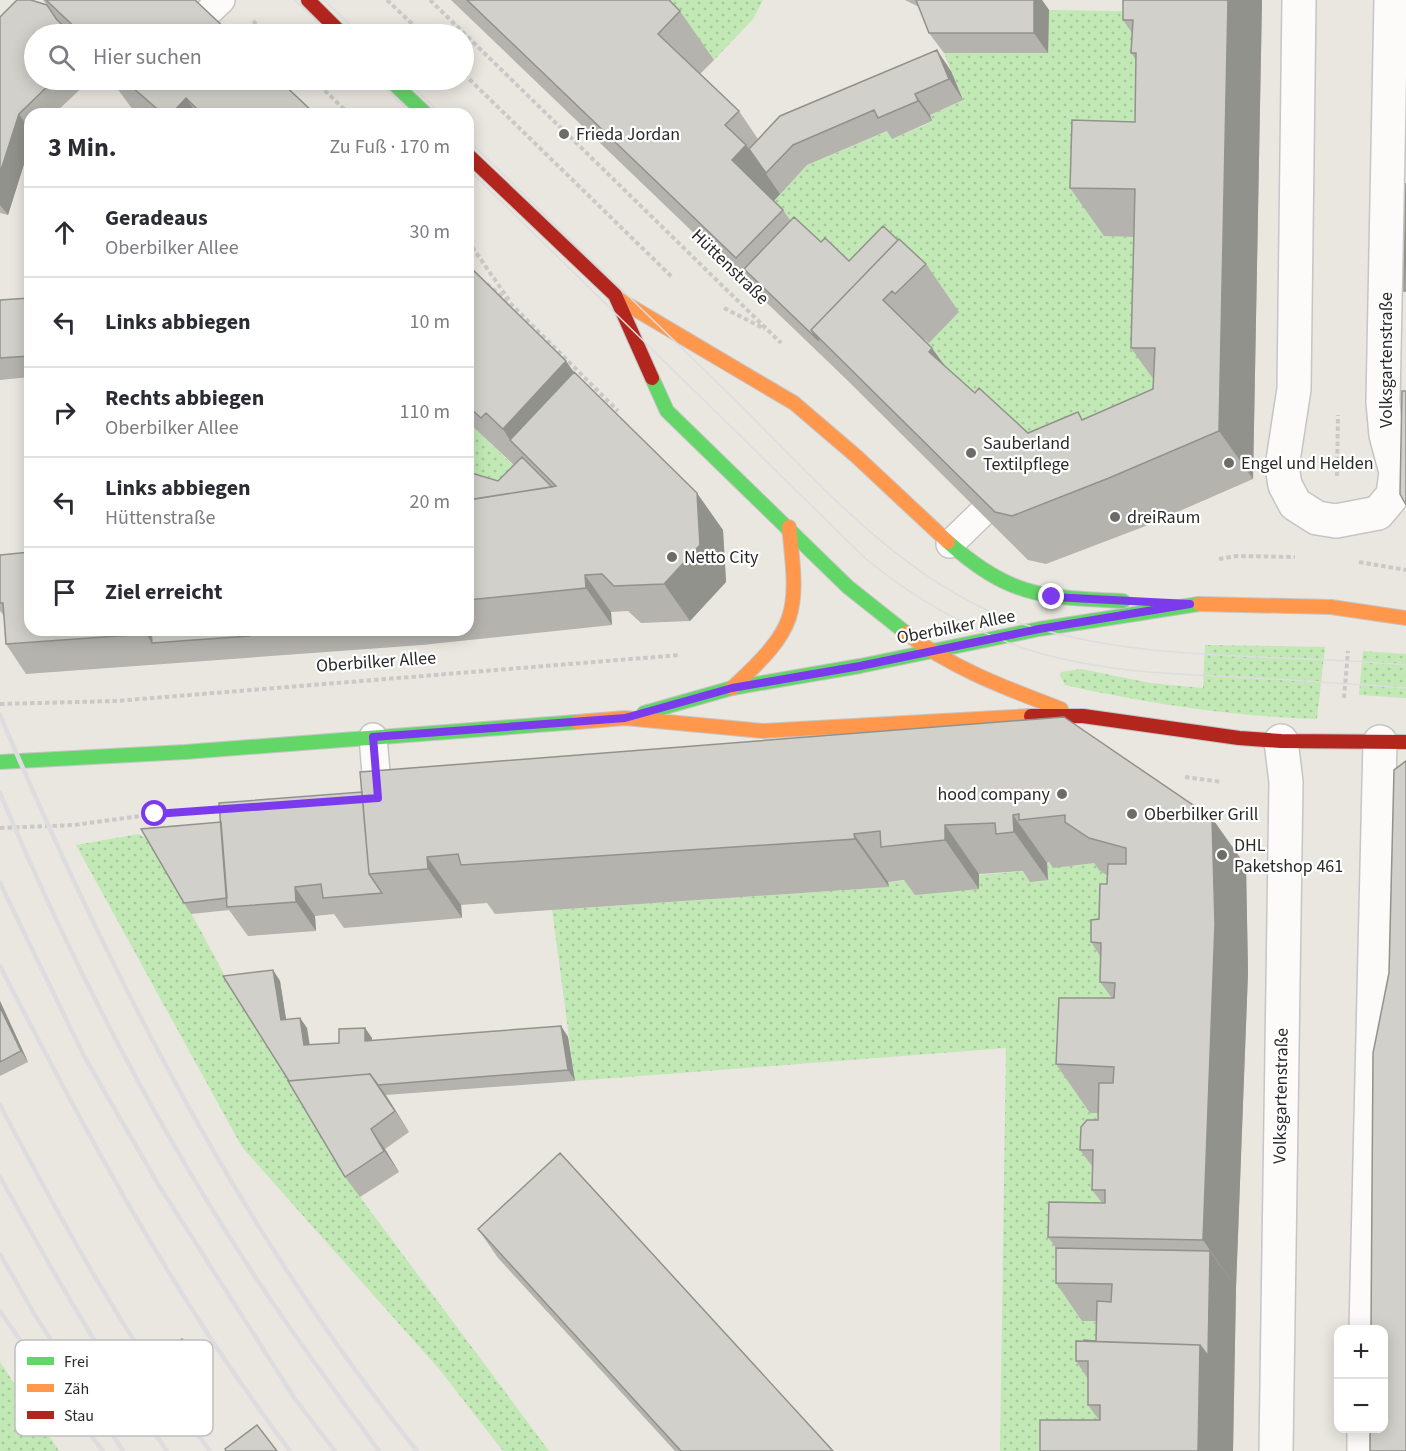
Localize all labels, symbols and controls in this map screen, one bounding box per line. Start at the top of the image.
search box [24,24,474,90]
icon: search [45,41,78,74]
text: Hier suchen [93,41,202,73]
place label: Frieda Jordan [576,122,680,147]
marker: Frieda Jordan [557,127,571,141]
text: 3 Min. [48,129,117,166]
text: Zu Fuß · 170 m [329,133,450,161]
text: Geradeaus [105,202,208,234]
icon: ahead [48,216,81,249]
text: 30 m [410,218,450,246]
street label: Hüttenstraße [686,224,774,311]
text: Oberbilker Allee [105,234,239,262]
street label: Volksgartenstraße [1374,292,1399,428]
icon: left [48,306,81,339]
text: Links abbiegen [105,306,251,338]
text: 10 m [410,308,450,336]
text: Rechts abbiegen [105,382,264,414]
icon: right [48,396,81,429]
text: 110 m [400,398,450,426]
text: Oberbilker Allee [105,414,239,442]
place label: Sauberland Textilpflege [983,431,1070,477]
marker: Sauberland Textilpflege [964,446,978,460]
place label: Engel und Helden [1241,451,1374,476]
marker: Engel und Helden [1222,456,1236,470]
text: Links abbiegen [105,472,251,504]
icon: left [48,486,81,519]
text: 20 m [410,488,450,516]
text: Hüttenstraße [105,504,215,532]
place label: dreiRaum [1127,505,1200,530]
marker: dreiRaum [1108,510,1122,524]
place label: Netto City [684,545,759,570]
marker: Netto City [665,550,679,564]
icon: arrive [48,576,81,609]
text: Ziel erreicht [105,576,223,608]
route end [1038,583,1064,609]
street label: Oberbilker Allee [895,603,1017,651]
street label: Oberbilker Allee [315,645,437,679]
place label: hood company [938,782,1051,807]
marker: hood company [1055,787,1069,801]
route start [141,800,167,826]
place label: Oberbilker Grill [1144,802,1258,827]
marker: Oberbilker Grill [1125,807,1139,821]
place label: DHL Paketshop 461 [1234,833,1343,879]
marker: DHL Paketshop 461 [1215,848,1229,862]
street label: Volksgartenstraße [1267,1028,1295,1164]
map controls [1334,1325,1388,1433]
button: + [1334,1325,1388,1379]
legend [15,1340,213,1436]
text: Frei [64,1351,89,1373]
text: Zäh [64,1378,89,1400]
button: − [1334,1379,1388,1433]
text: Stau [64,1405,94,1427]

